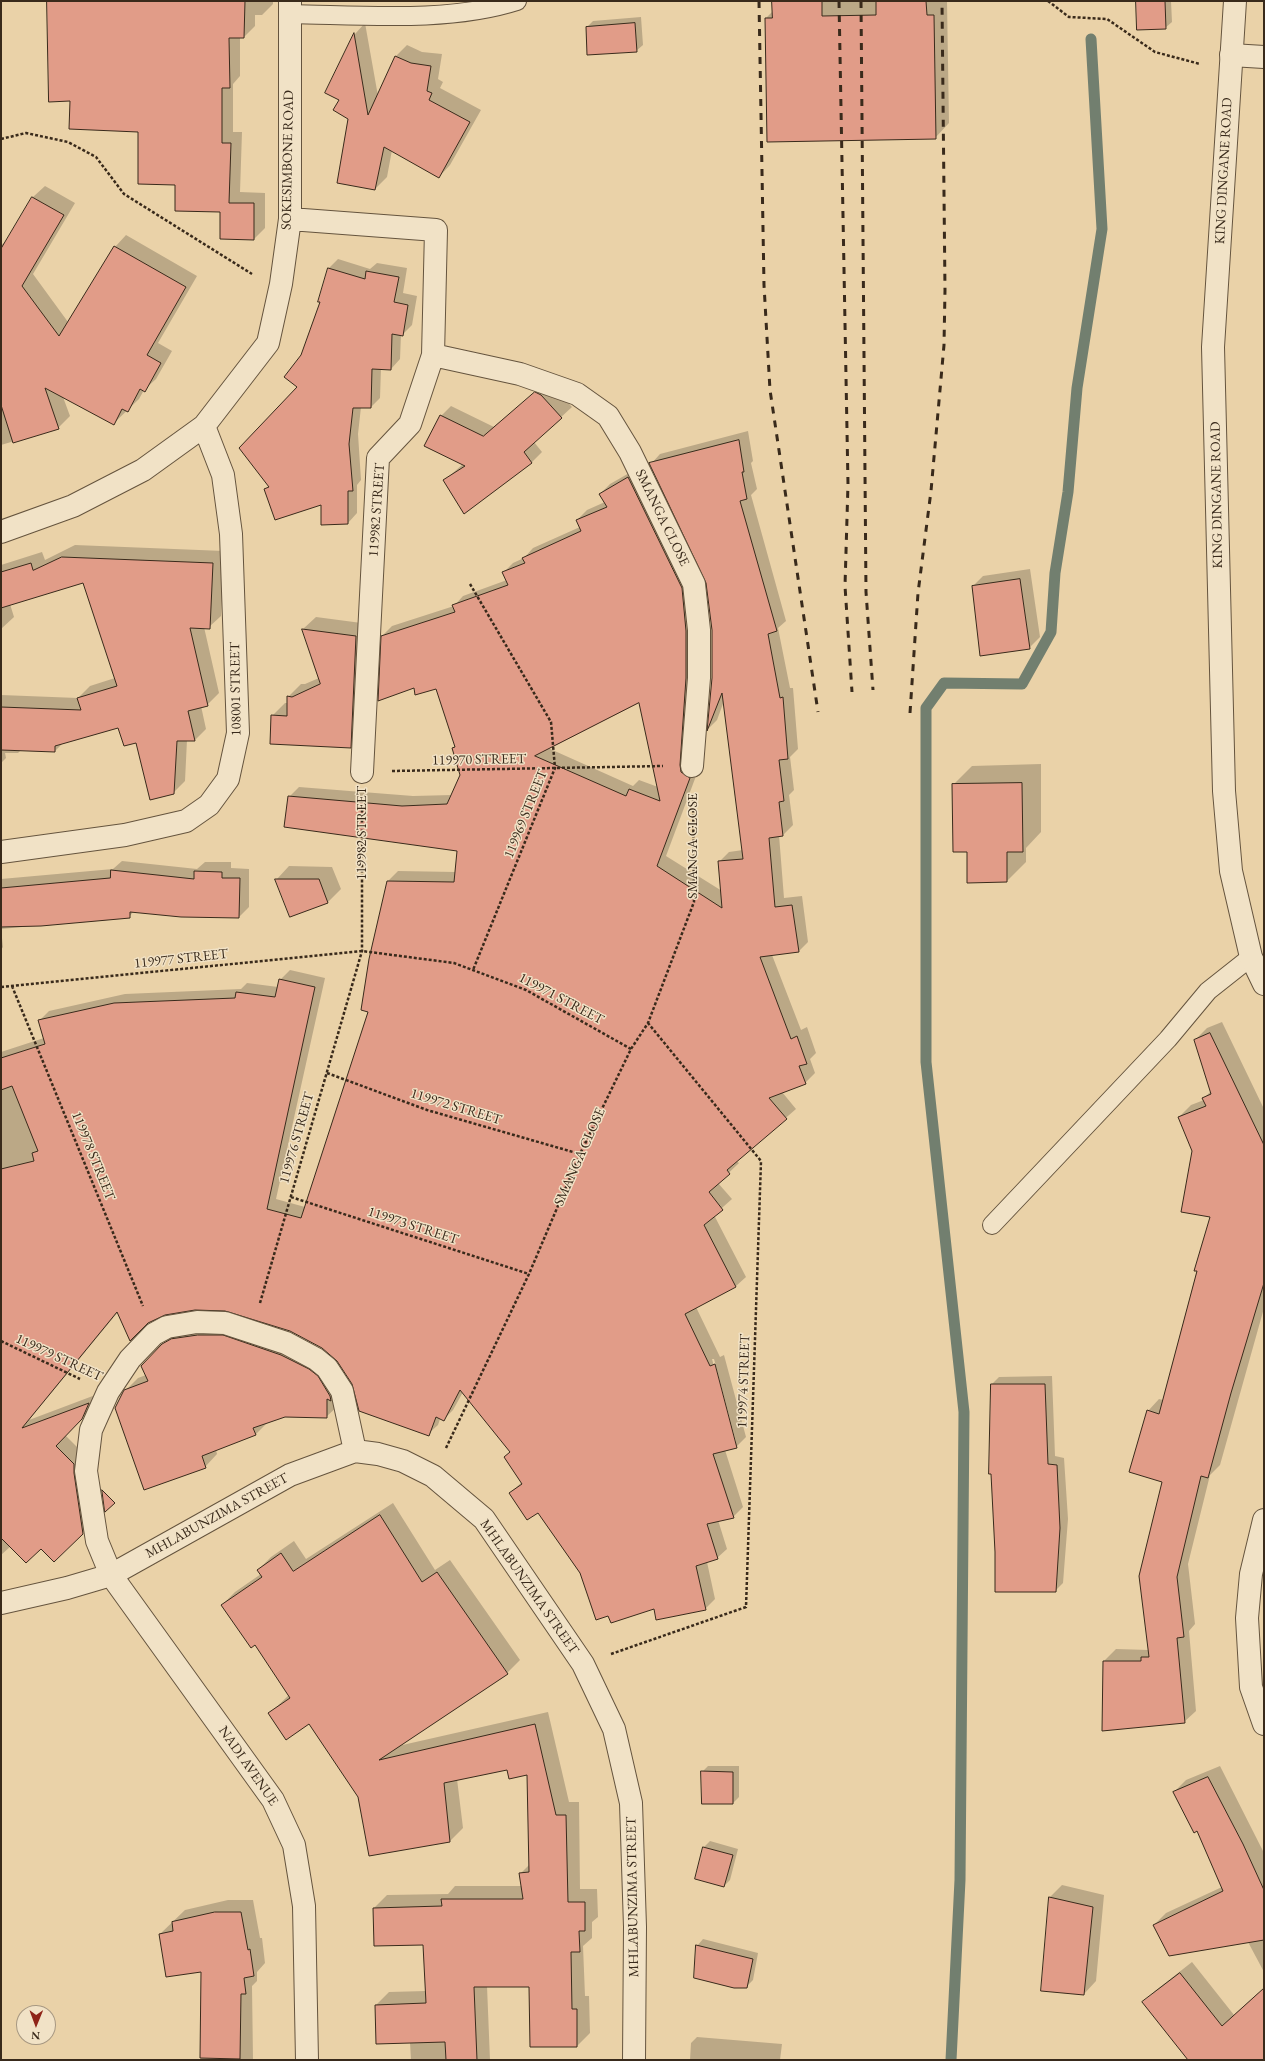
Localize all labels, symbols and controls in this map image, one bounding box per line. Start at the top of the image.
street label: SOKESIMBONE ROAD [278,90,298,230]
street label: KING DINGANE ROAD [1212,97,1236,245]
street label: KING DINGANE ROAD [1207,421,1227,569]
street label: 119982 STREET [365,462,389,558]
street label: SMANGA CLOSE [631,467,693,569]
street label: 108001 STREET [227,642,245,736]
street label: 119970 STREET [432,751,526,769]
street label: 119969 STREET [501,767,551,861]
street label: 119982 STREET [354,786,370,880]
street label: SMANGA CLOSE [685,793,701,899]
street label: 119977 STREET [133,946,229,972]
street label: 119971 STREET [515,969,607,1029]
street label: 119972 STREET [409,1085,503,1129]
street label: 119976 STREET [276,1090,318,1186]
street label: SMANGA CLOSE [551,1105,609,1209]
street label: 119978 STREET [68,1109,118,1203]
street label: 119973 STREET [366,1203,460,1249]
street label: 119979 STREET [13,1330,105,1386]
street label: 119974 STREET [734,1334,754,1428]
street label: MHLABUNZIMA STREET [143,1470,291,1562]
street label: MHLABUNZIMA STREET [476,1516,582,1658]
street label: NADI AVENUE [214,1723,282,1809]
street label: MHLABUNZIMA STREET [623,1816,643,1978]
north arrow [16,2005,56,2045]
text: N [31,2029,40,2043]

